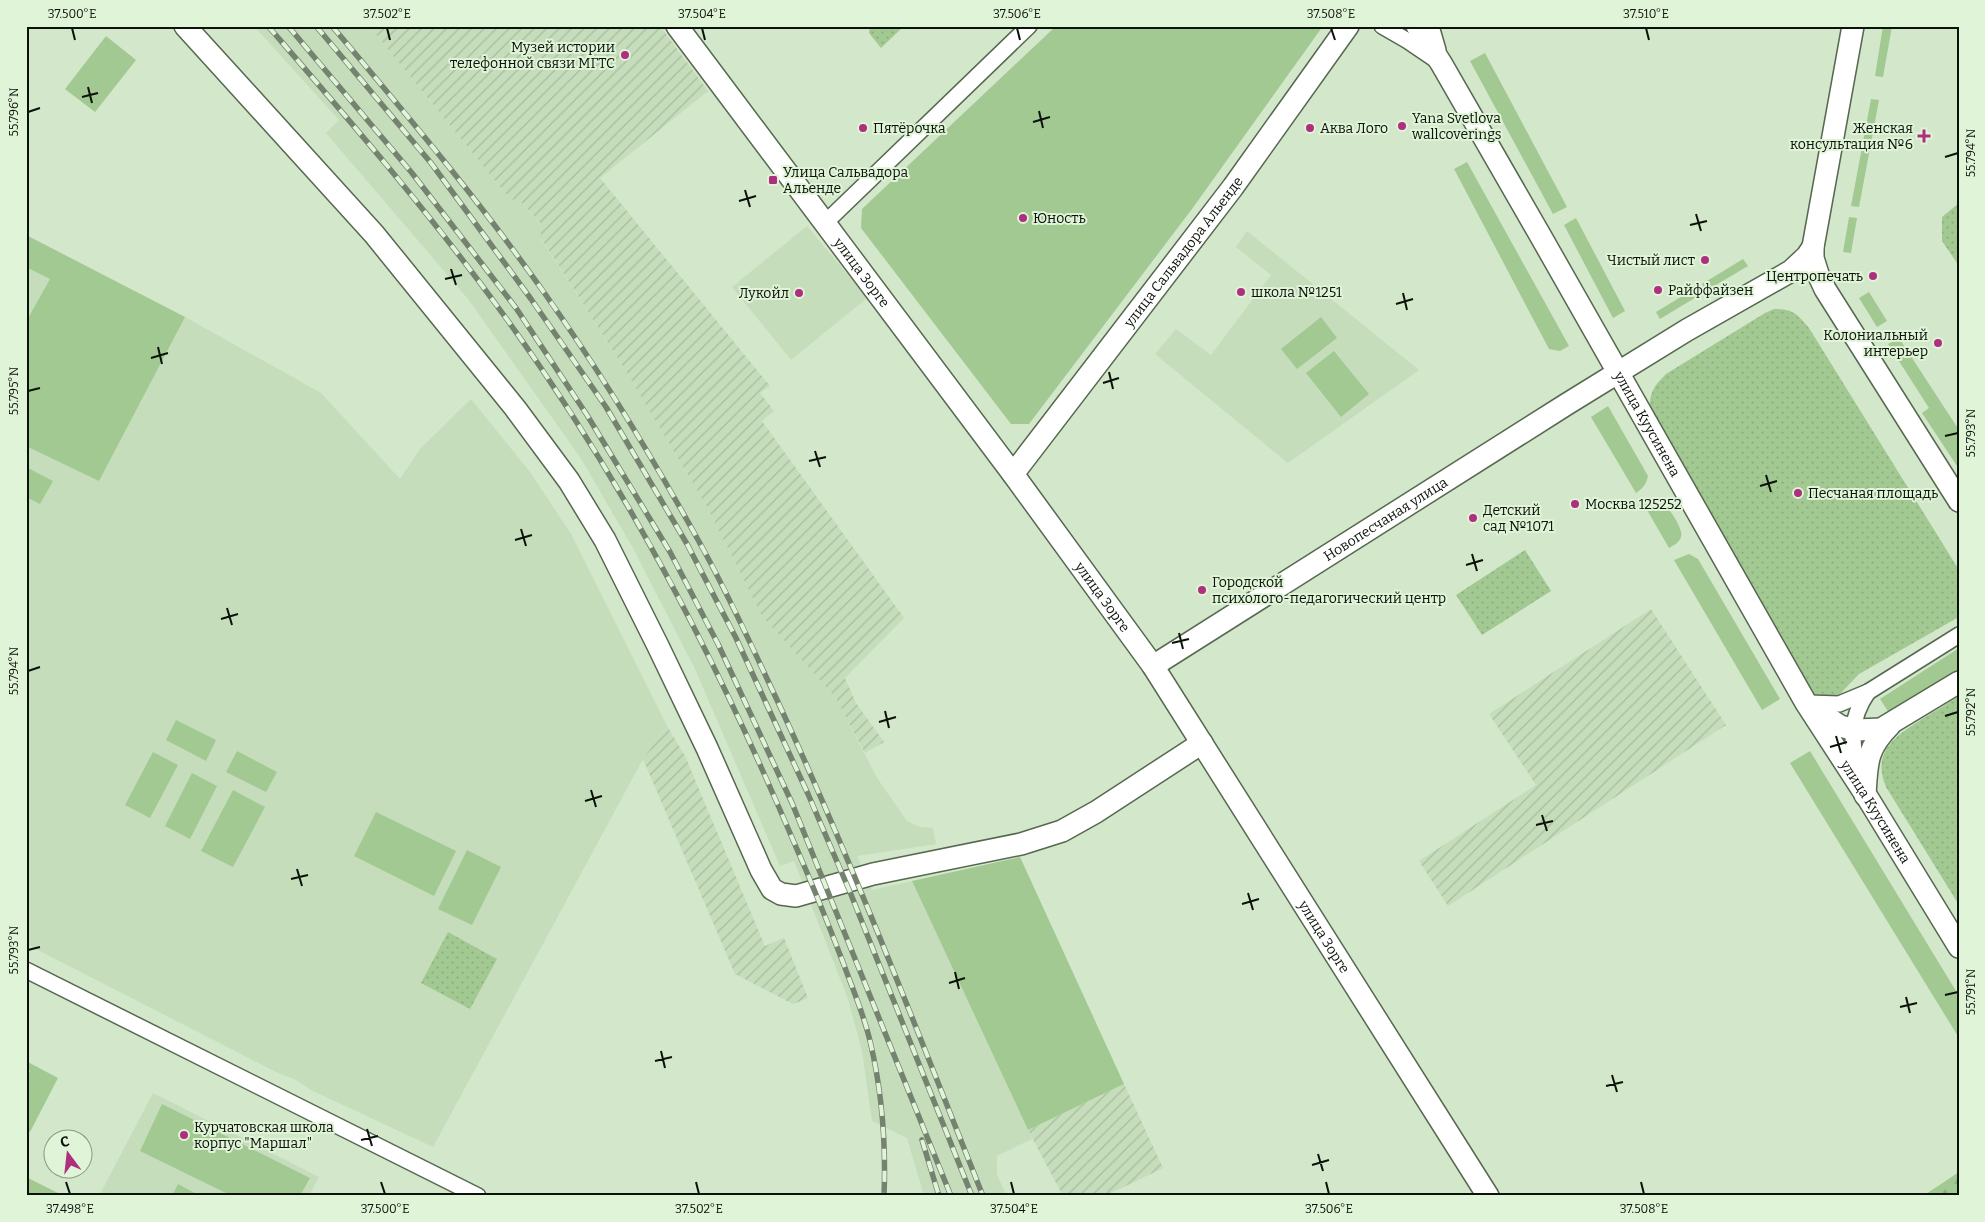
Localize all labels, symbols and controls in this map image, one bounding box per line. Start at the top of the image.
text: 37.500°E [48,7,96,21]
text: 37.502°E [363,7,411,21]
text: 37.504°E [678,7,726,21]
text: 37.506°E [993,7,1041,21]
text: 37.508°E [1307,7,1355,21]
text: 37.510°E [1623,7,1669,21]
place label: Музей истории телефонной связи МГТС [450,39,615,72]
marker: Музей истории телефонной связи МГТС [619,49,631,61]
text: 55.796°N [7,87,21,136]
place label: Yana Svetlova wallcoverings [1411,110,1502,143]
place label: Пятёрочка [873,120,946,137]
place label: Аква Лого [1320,120,1388,137]
marker: Yana Svetlova wallcoverings [1396,120,1408,132]
place label: Женская консультация №6 [1790,120,1913,153]
marker: Пятёрочка [857,122,869,134]
marker: Аква Лого [1304,122,1316,134]
text: 55.794°N [1964,128,1978,177]
marker: Женская консультация №6 [1917,129,1931,143]
place label: Улица Сальвадора Альенде [783,164,908,197]
street label: улица Сальвадора Альенде [1120,173,1247,332]
marker: Улица Сальвадора Альенде [767,174,779,186]
place label: Юность [1033,210,1086,227]
marker: Юность [1017,212,1029,224]
street label: улица Зорге [829,234,893,311]
place label: Чистый лист [1607,252,1695,269]
marker: Чистый лист [1699,254,1711,266]
place label: Центропечать [1766,268,1863,285]
marker: Центропечать [1867,270,1879,282]
place label: Райффайзен [1668,282,1753,299]
place label: школа №1251 [1251,284,1342,301]
marker: Райффайзен [1652,284,1664,296]
place label: Лукойл [739,285,789,302]
marker: школа №1251 [1235,286,1247,298]
marker: Лукойл [793,287,805,299]
place label: Колониальный интерьер [1823,327,1928,360]
marker: Колониальный интерьер [1932,337,1944,349]
text: 55.795°N [7,366,21,415]
street label: улица Куусинена [1610,368,1684,480]
text: 55.793°N [1964,408,1978,457]
street label: Новопесчаная улица [1320,474,1451,565]
place label: Песчаная площадь [1808,485,1938,502]
marker: Песчаная площадь [1792,487,1804,499]
place label: Москва 125252 [1585,496,1682,513]
marker: Москва 125252 [1569,498,1581,510]
place label: Детский сад №1071 [1483,502,1554,535]
marker: Детский сад №1071 [1467,512,1479,524]
street label: улица Зорге [1070,558,1133,635]
place label: Городской психолого-педагогический центр [1212,574,1446,607]
marker: Городской психолого-педагогический центр [1196,584,1208,596]
text: 55.794°N [7,646,21,695]
text: 55.792°N [1964,687,1978,736]
street label: улица Куусинена [1836,756,1914,867]
street label: улица Зорге [1294,897,1353,977]
text: 55.793°N [7,925,21,974]
text: 55.791°N [1964,968,1978,1015]
place label: Курчатовская школа корпус "Маршал" [194,1119,334,1152]
marker: Курчатовская школа корпус "Маршал" [178,1129,190,1141]
north arrow [42,1130,92,1180]
text: С [58,1133,71,1151]
text: 37.498°E [46,1202,94,1216]
text: 37.500°E [361,1202,409,1216]
text: 37.502°E [675,1202,723,1216]
text: 37.504°E [990,1202,1038,1216]
text: 37.506°E [1305,1202,1353,1216]
text: 37.508°E [1620,1202,1668,1216]

